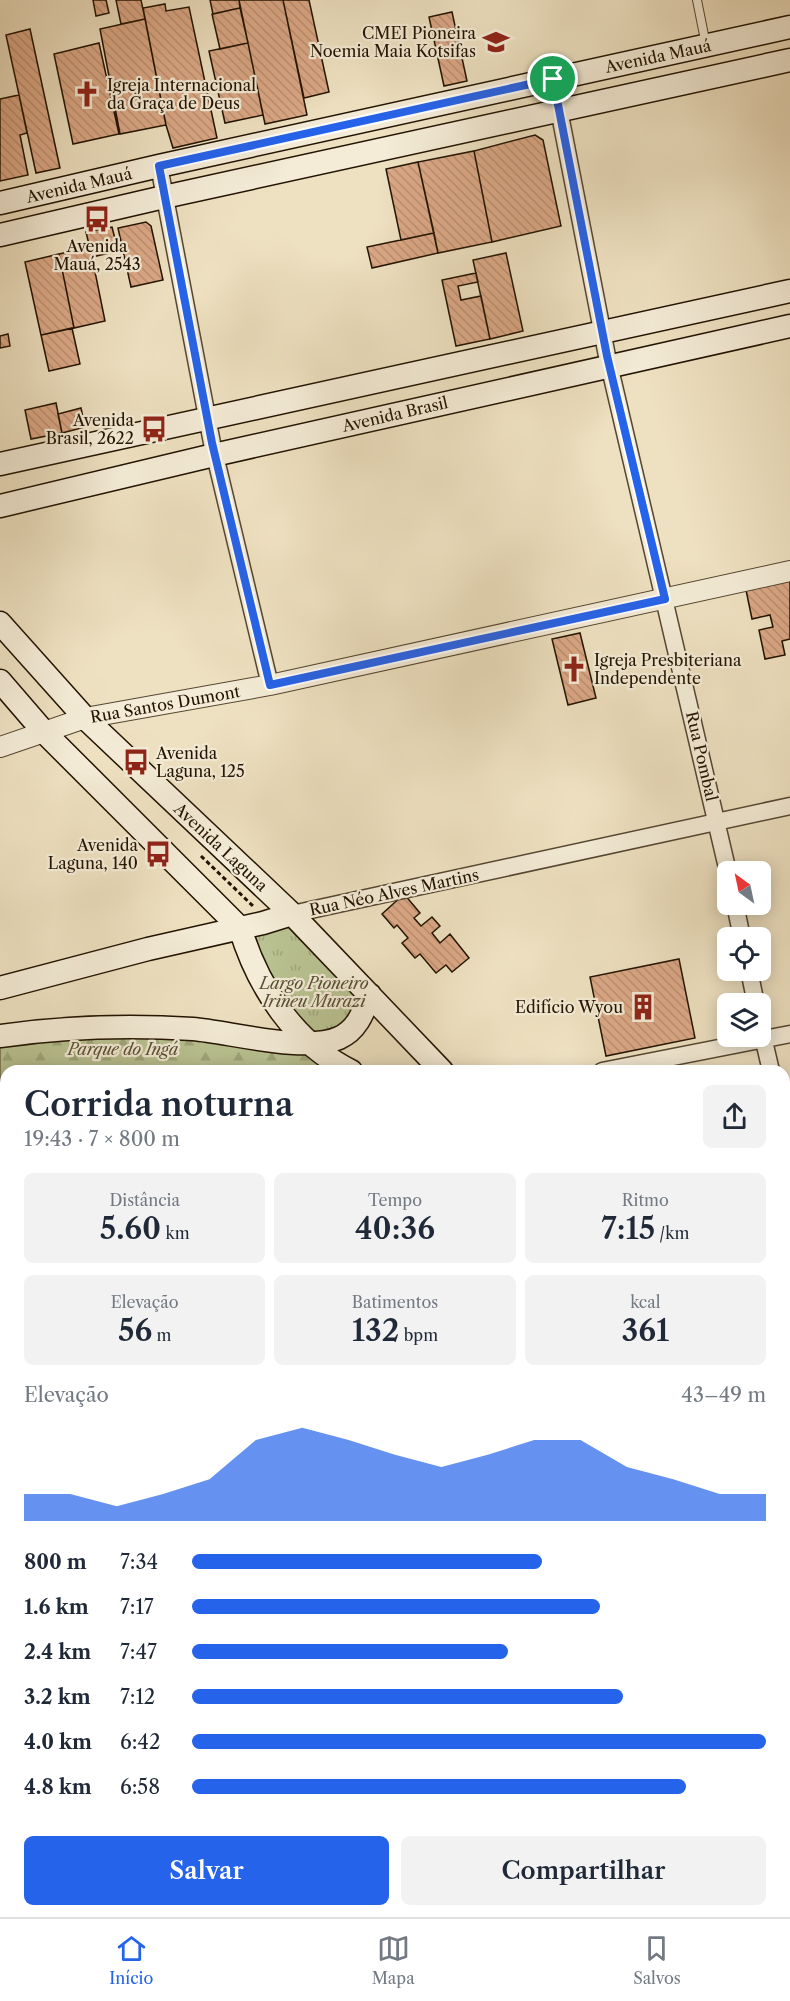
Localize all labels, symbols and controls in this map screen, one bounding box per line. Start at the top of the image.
place label: CMEI Pioneira Noemia Maia Kotsifas [310,23,477,61]
school or university icon: CMEI Pioneira Noemia Maia Kotsifas [481,27,511,57]
street label: Avenida Mauá [602,35,713,77]
pin [527,53,578,104]
icon: arrive [536,62,569,95]
place label: Igreja Internacional da Graça de Deus [107,75,256,113]
church icon: Igreja Internacional da Graça de Deus [72,79,102,109]
street label: Avenida Mauá [23,163,134,207]
bus stop icon: Avenida Mauá, 2543 [82,204,112,234]
place label: Avenida Mauá, 2543 [53,236,141,274]
street label: Avenida Brasil [339,392,450,436]
place label: Avenida Brasil, 2622 [46,410,135,448]
bus stop icon: Avenida Brasil, 2622 [139,414,169,444]
place label: Igreja Presbiteriana Independente [594,650,742,688]
church icon: Igreja Presbiteriana Independente [559,654,589,684]
street label: Rua Santos Dumont [88,681,242,727]
street label: Rua Pombal [682,709,722,803]
place label: Avenida Laguna, 125 [155,743,245,781]
bus stop icon: Avenida Laguna, 125 [121,747,151,777]
street label: Avenida Laguna [169,798,272,896]
place label: Avenida Laguna, 140 [48,835,139,873]
bus stop icon: Avenida Laguna, 140 [143,839,173,869]
north arrow [717,861,771,915]
map controls [717,861,771,1047]
street label: Rua Néo Alves Martins [307,864,481,920]
button: locate [717,927,771,981]
park label: Largo Pioneiro Irineu Murazi [257,973,369,1011]
building icon: Edifício Wyou [628,992,658,1022]
button: layers [717,993,771,1047]
place label: Edifício Wyou [515,997,623,1017]
park label: Parque do Ingá [66,1039,179,1059]
text: Corrida noturna [24,1084,294,1125]
button: share [703,1085,766,1148]
text: 19:43 · 7 × 800 m [24,1127,180,1151]
text: Distância [109,1190,180,1210]
text: Tempo [368,1190,422,1210]
text: Ritmo [622,1190,669,1210]
text: 5.60 [100,1210,161,1247]
text: 40:36 [355,1210,435,1247]
text: 7:15 [601,1210,655,1247]
text: km [161,1223,190,1243]
text: /km [655,1223,689,1243]
text: Elevação [111,1292,179,1312]
text: Batimentos [352,1292,438,1312]
text: kcal [630,1292,660,1312]
text: 56 [118,1312,152,1349]
text: 132 [352,1312,399,1349]
text: 361 [621,1312,669,1349]
text: m [152,1325,171,1345]
text: bpm [399,1325,438,1345]
text: Elevação [24,1383,109,1407]
text: 43–49 m [681,1383,766,1407]
text: 800 m [24,1550,87,1574]
text: 7:34 [120,1550,158,1574]
text: 1.6 km [24,1595,89,1619]
text: 7:17 [120,1595,154,1619]
text: 2.4 km [24,1640,91,1664]
text: 7:47 [120,1640,157,1664]
text: 3.2 km [24,1685,91,1709]
text: 7:12 [120,1685,155,1709]
text: 4.0 km [24,1730,92,1754]
text: 6:42 [120,1730,160,1754]
text: 4.8 km [24,1775,92,1799]
text: 6:58 [120,1775,160,1799]
button: Salvar [24,1836,389,1905]
button: Compartilhar [401,1836,766,1905]
tab: Início [109,1932,153,1988]
tab: Mapa [372,1932,415,1988]
tab: Salvos [633,1932,681,1988]

